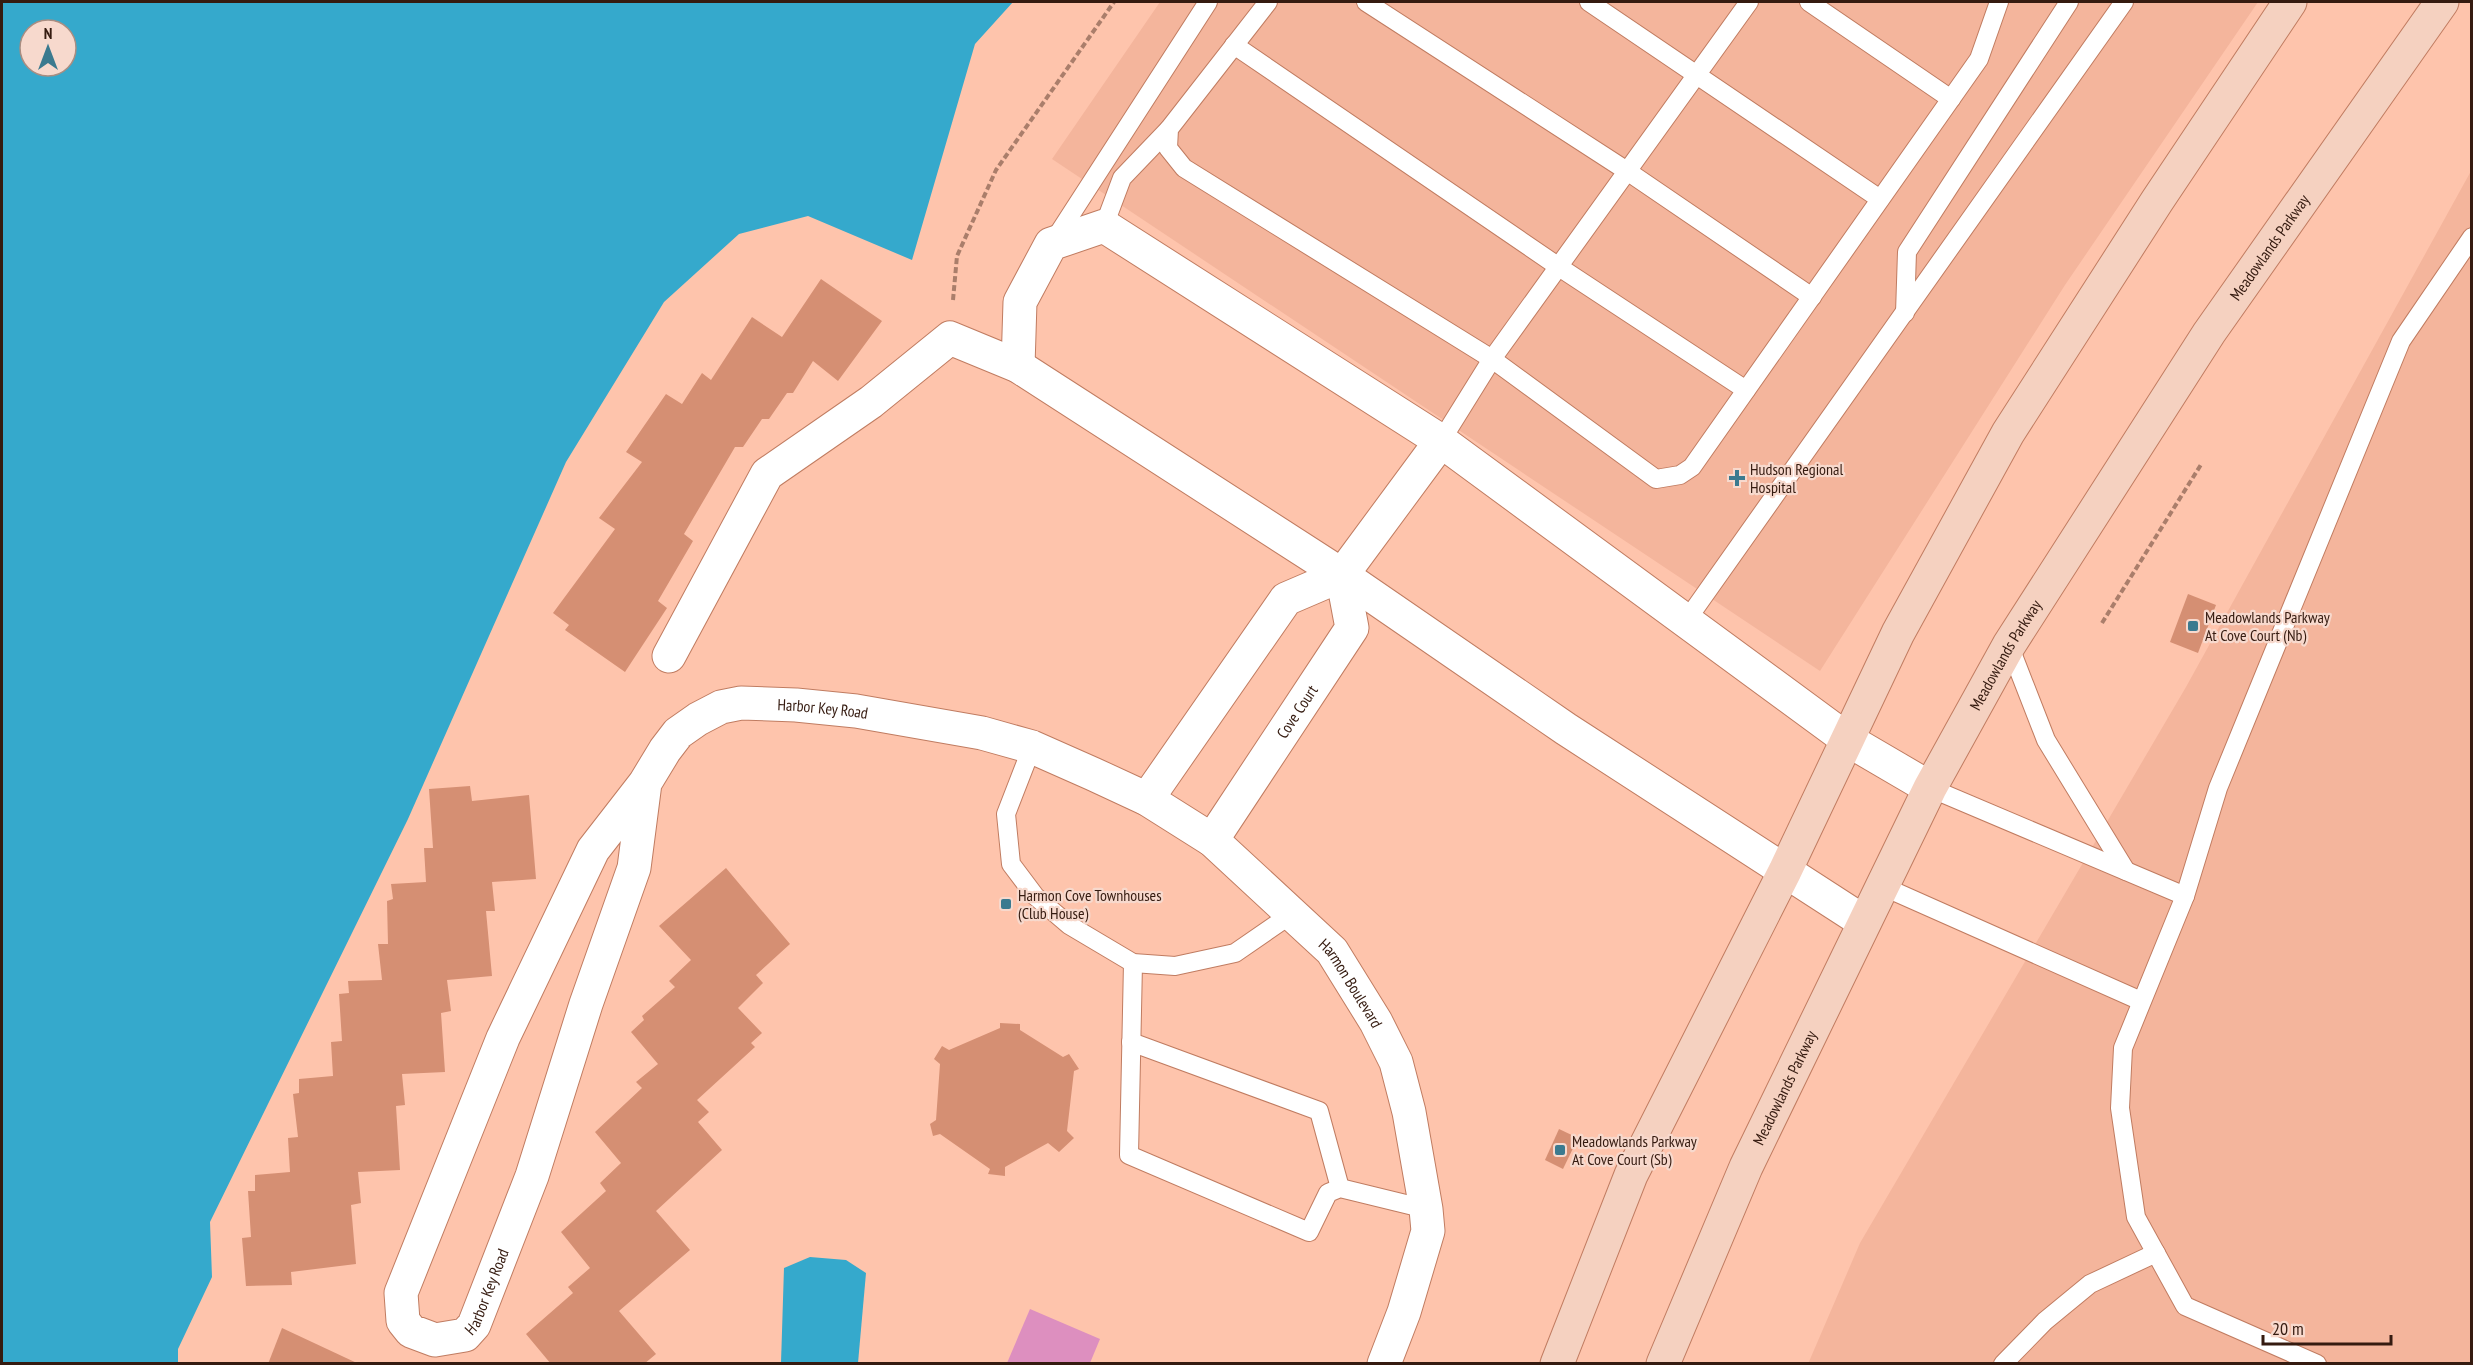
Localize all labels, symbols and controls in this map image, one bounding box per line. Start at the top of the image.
north arrow [18,18,78,78]
text: N [44,23,52,43]
street label: Meadowlands Parkway [2225,190,2314,304]
place label: Hudson Regional Hospital [1750,459,1843,497]
marker: Hudson Regional Hospital [1728,469,1746,487]
street label: Meadowlands Parkway [1965,596,2046,714]
place label: Meadowlands Parkway At Cove Court (Nb) [2205,607,2330,645]
marker: Meadowlands Parkway At Cove Court (Nb) [2186,619,2200,633]
street label: Cove Court [1272,681,1322,742]
street label: Harbor Key Road [777,694,870,723]
place label: Harmon Cove Townhouses (Club House) [1018,885,1162,923]
marker: Harmon Cove Townhouses (Club House) [999,897,1013,911]
street label: Harmon Boulevard [1315,934,1387,1031]
street label: Meadowlands Parkway [1748,1027,1821,1148]
place label: Meadowlands Parkway At Cove Court (Sb) [1572,1131,1697,1169]
marker: Meadowlands Parkway At Cove Court (Sb) [1553,1143,1567,1157]
street label: Harbor Key Road [460,1246,513,1339]
scale bar [2263,1308,2390,1346]
text: 20 m [2272,1317,2304,1340]

